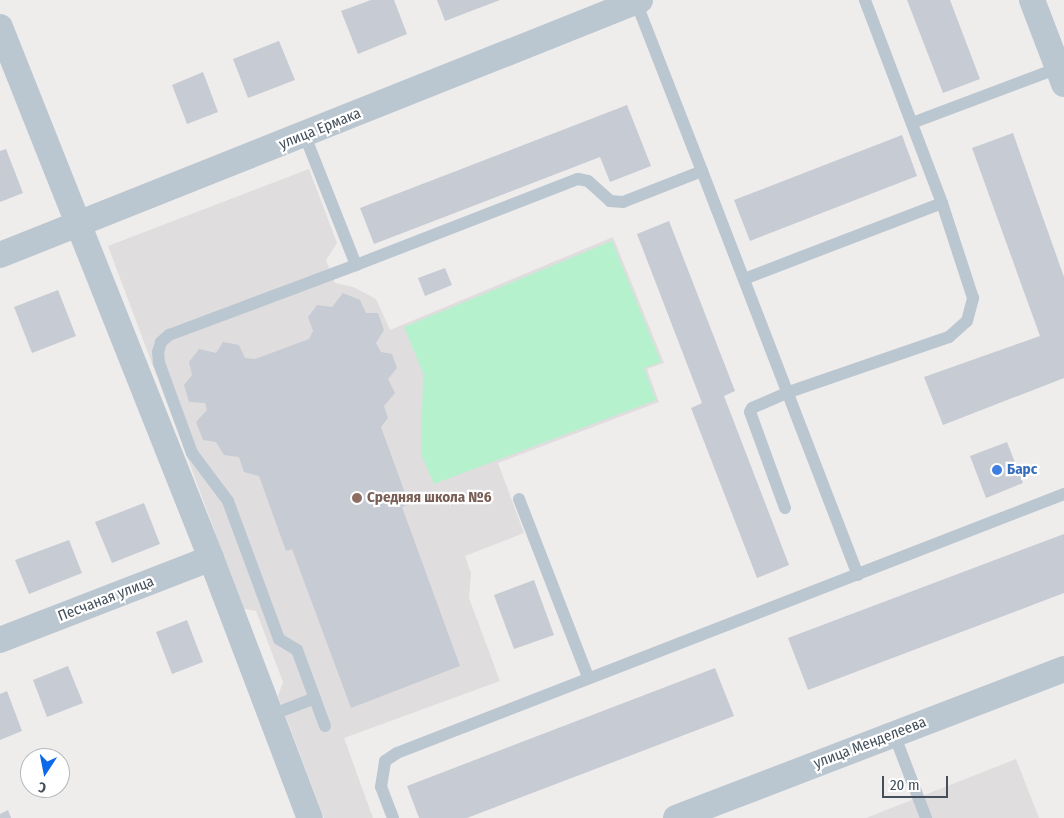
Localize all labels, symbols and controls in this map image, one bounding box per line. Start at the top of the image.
street label: улица Ермака [276,104,364,154]
place label: Барс [1007,461,1037,479]
marker: Барс [991,464,1003,476]
place label: Средняя школа №6 [367,489,492,507]
marker: Средняя школа №6 [351,492,363,504]
street label: Песчаная улица [55,572,157,626]
street label: улица Менделеева [811,713,929,773]
north arrow [20,748,70,798]
scale bar [884,766,950,798]
text: 20 m [890,776,920,794]
text: С [37,778,47,796]

